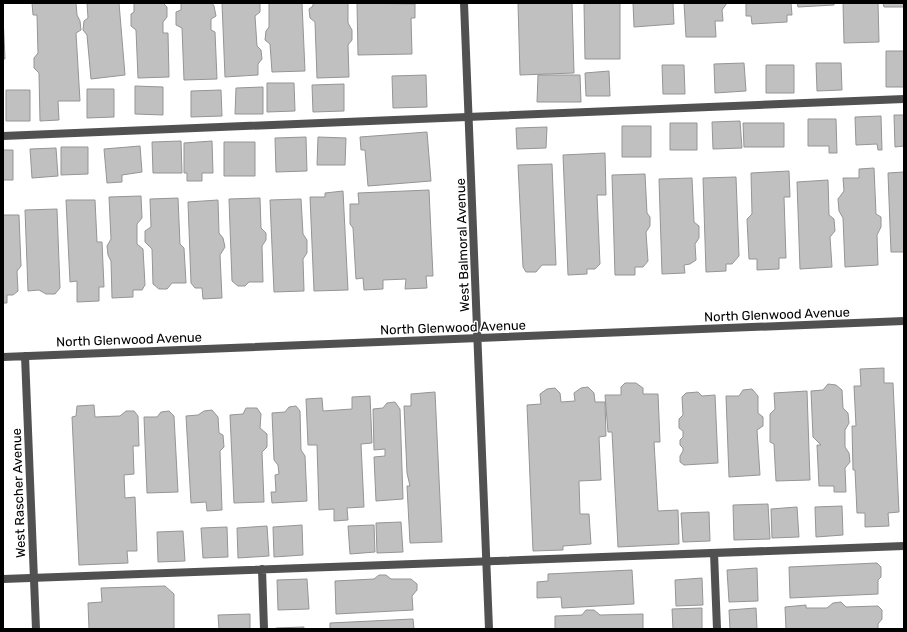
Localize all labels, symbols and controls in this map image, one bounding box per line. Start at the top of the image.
street label: West Balmoral Avenue [453,178,472,312]
street label: North Glenwood Avenue [704,304,850,325]
street label: North Glenwood Avenue [380,317,526,338]
street label: North Glenwood Avenue [56,329,202,350]
street label: West Rascher Avenue [9,428,28,558]

